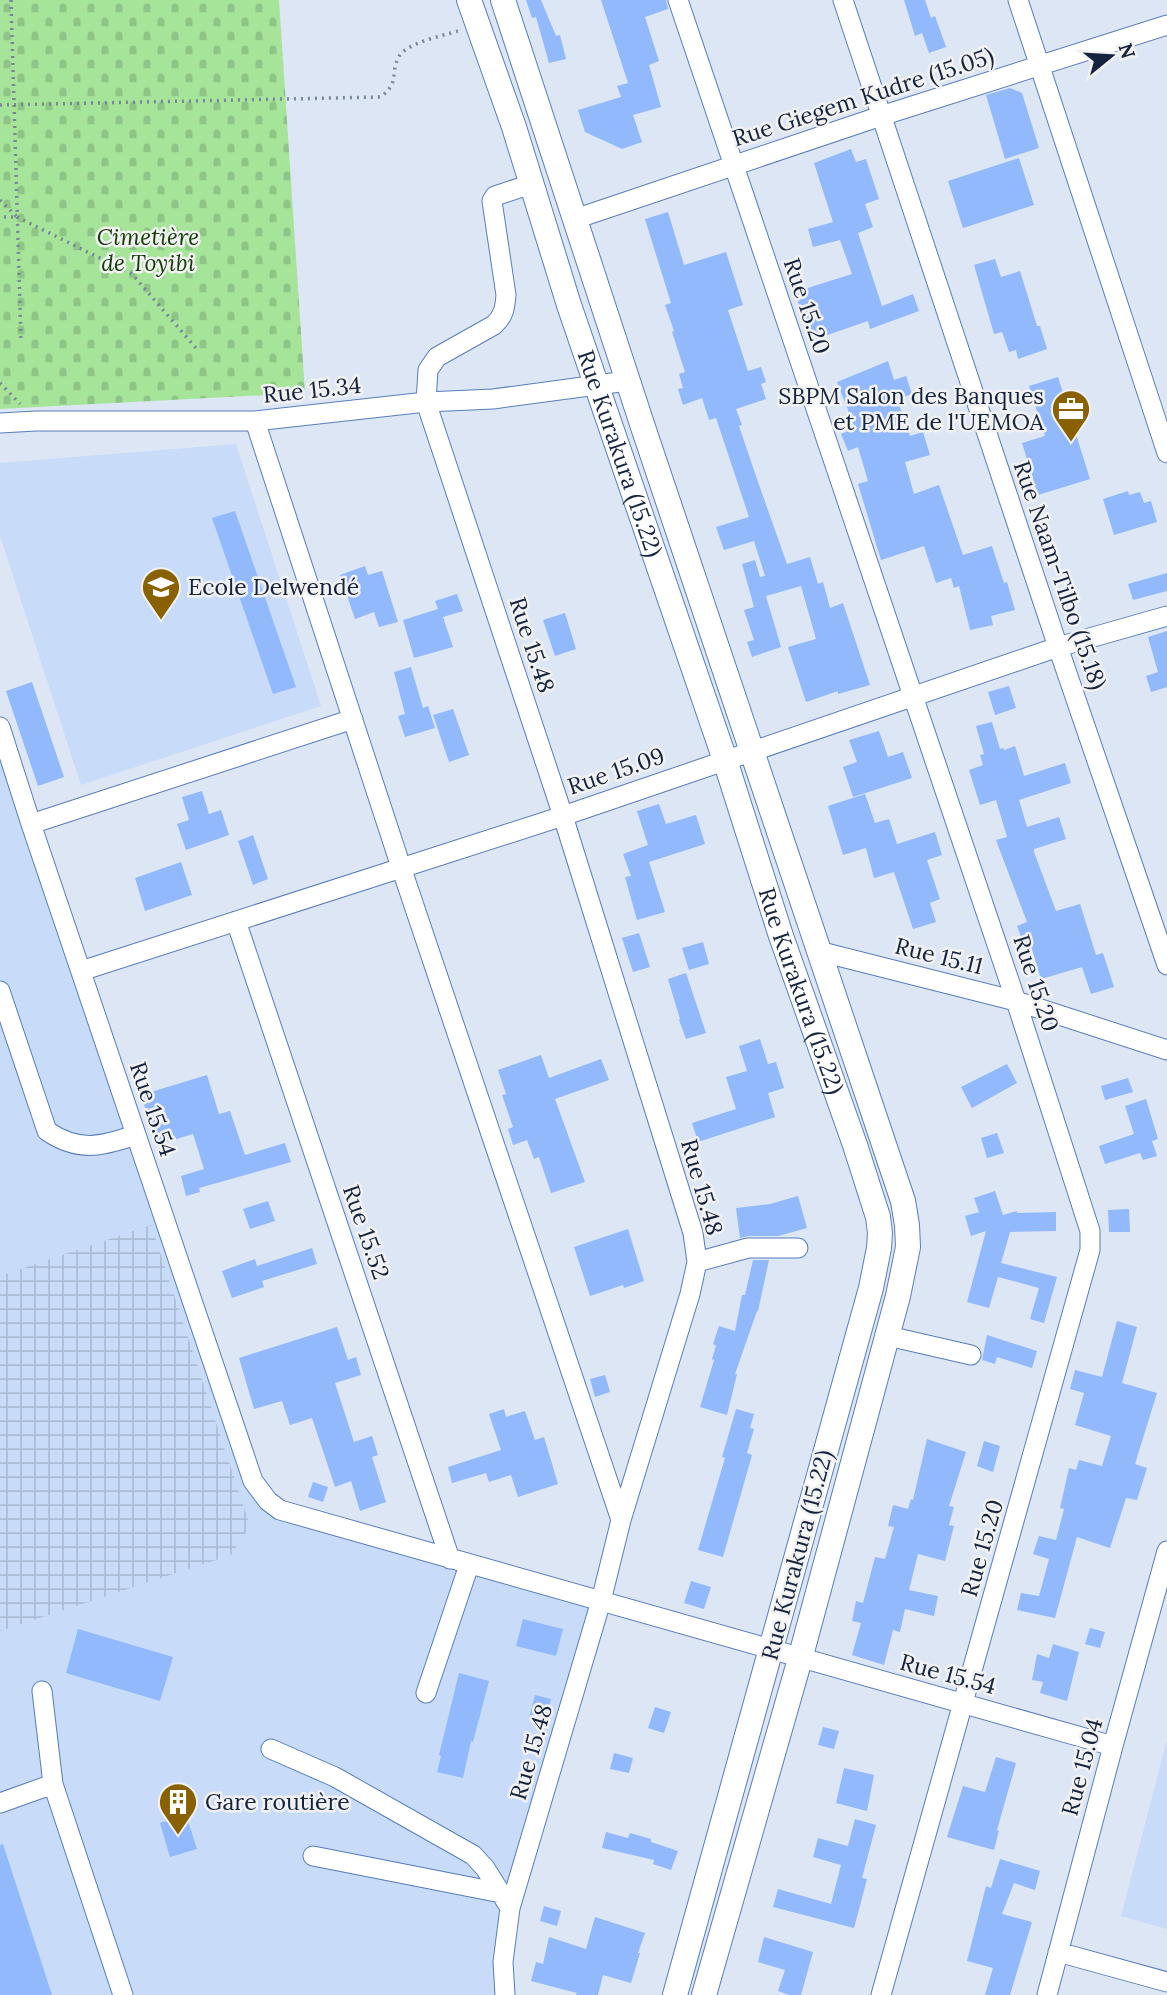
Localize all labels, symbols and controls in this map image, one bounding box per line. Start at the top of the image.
north arrow [1076,21,1146,91]
text: N [1113,40,1141,62]
street label: Rue Giegem Kudre (15.05) [728,41,998,153]
park label: Cimetière de Toyibi [97,222,199,277]
street label: Rue 15.20 [778,254,837,358]
street label: Rue Kurakura (15.22) [572,346,669,561]
street label: Rue 15.34 [261,370,362,409]
place label: SBPM Salon des Banques et PME de l'UEMOA [778,381,1045,436]
office icon: SBPM Salon des Banques et PME de l'UEMOA [1050,388,1092,443]
street label: Rue Naam-Tilbo (15.18) [1007,457,1113,693]
school or university icon: Ecole Delwendé [140,566,182,621]
place label: Ecole Delwendé [188,572,359,601]
street label: Rue 15.48 [503,593,562,696]
street label: Rue 15.09 [564,740,668,801]
street label: Rue Kurakura (15.22) [752,884,851,1098]
street label: Rue 15.11 [892,931,986,980]
street label: Rue 15.20 [1007,931,1066,1035]
street label: Rue 15.54 [124,1058,183,1160]
street label: Rue 15.48 [675,1135,730,1238]
street label: Rue 15.52 [337,1181,396,1283]
street label: Rue Kurakura (15.22) [754,1446,840,1664]
street label: Rue 15.20 [954,1496,1009,1600]
street label: Rue 15.54 [897,1647,999,1700]
street label: Rue 15.48 [503,1700,558,1803]
street label: Rue 15.04 [1055,1715,1108,1819]
building icon: Gare routière [157,1781,199,1836]
place label: Gare routière [205,1787,350,1816]

